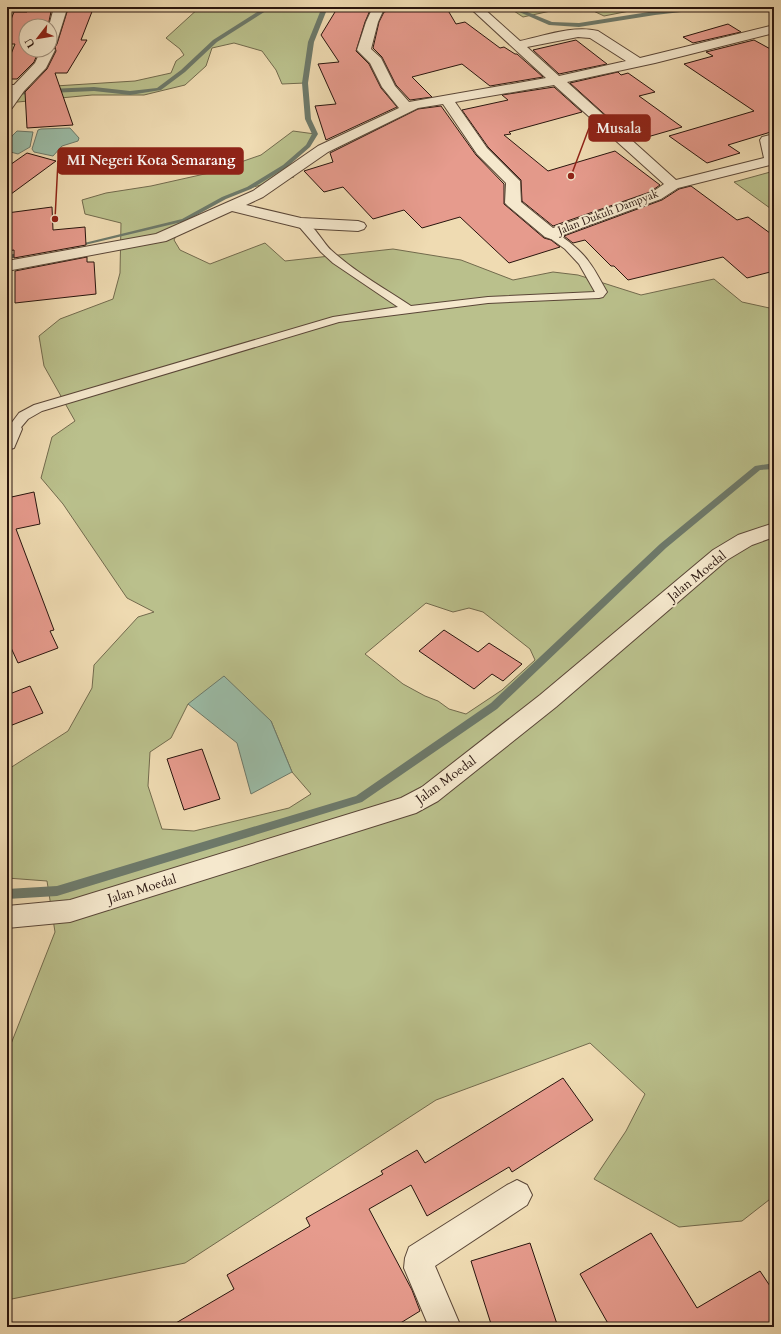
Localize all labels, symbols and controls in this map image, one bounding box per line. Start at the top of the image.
north arrow [18,18,58,58]
text: U [21,35,39,51]
callout: Musala [589,115,650,141]
text: Musala [597,119,642,138]
callout: MI Negeri Kota Semarang [58,148,243,174]
text: MI Negeri Kota Semarang [67,151,236,170]
street label: Jalan Dukuh Dampyak [554,186,660,239]
street label: Jalan Moedal [662,546,731,607]
street label: Jalan Moedal [410,751,481,809]
street label: Jalan Moedal [104,870,179,909]

